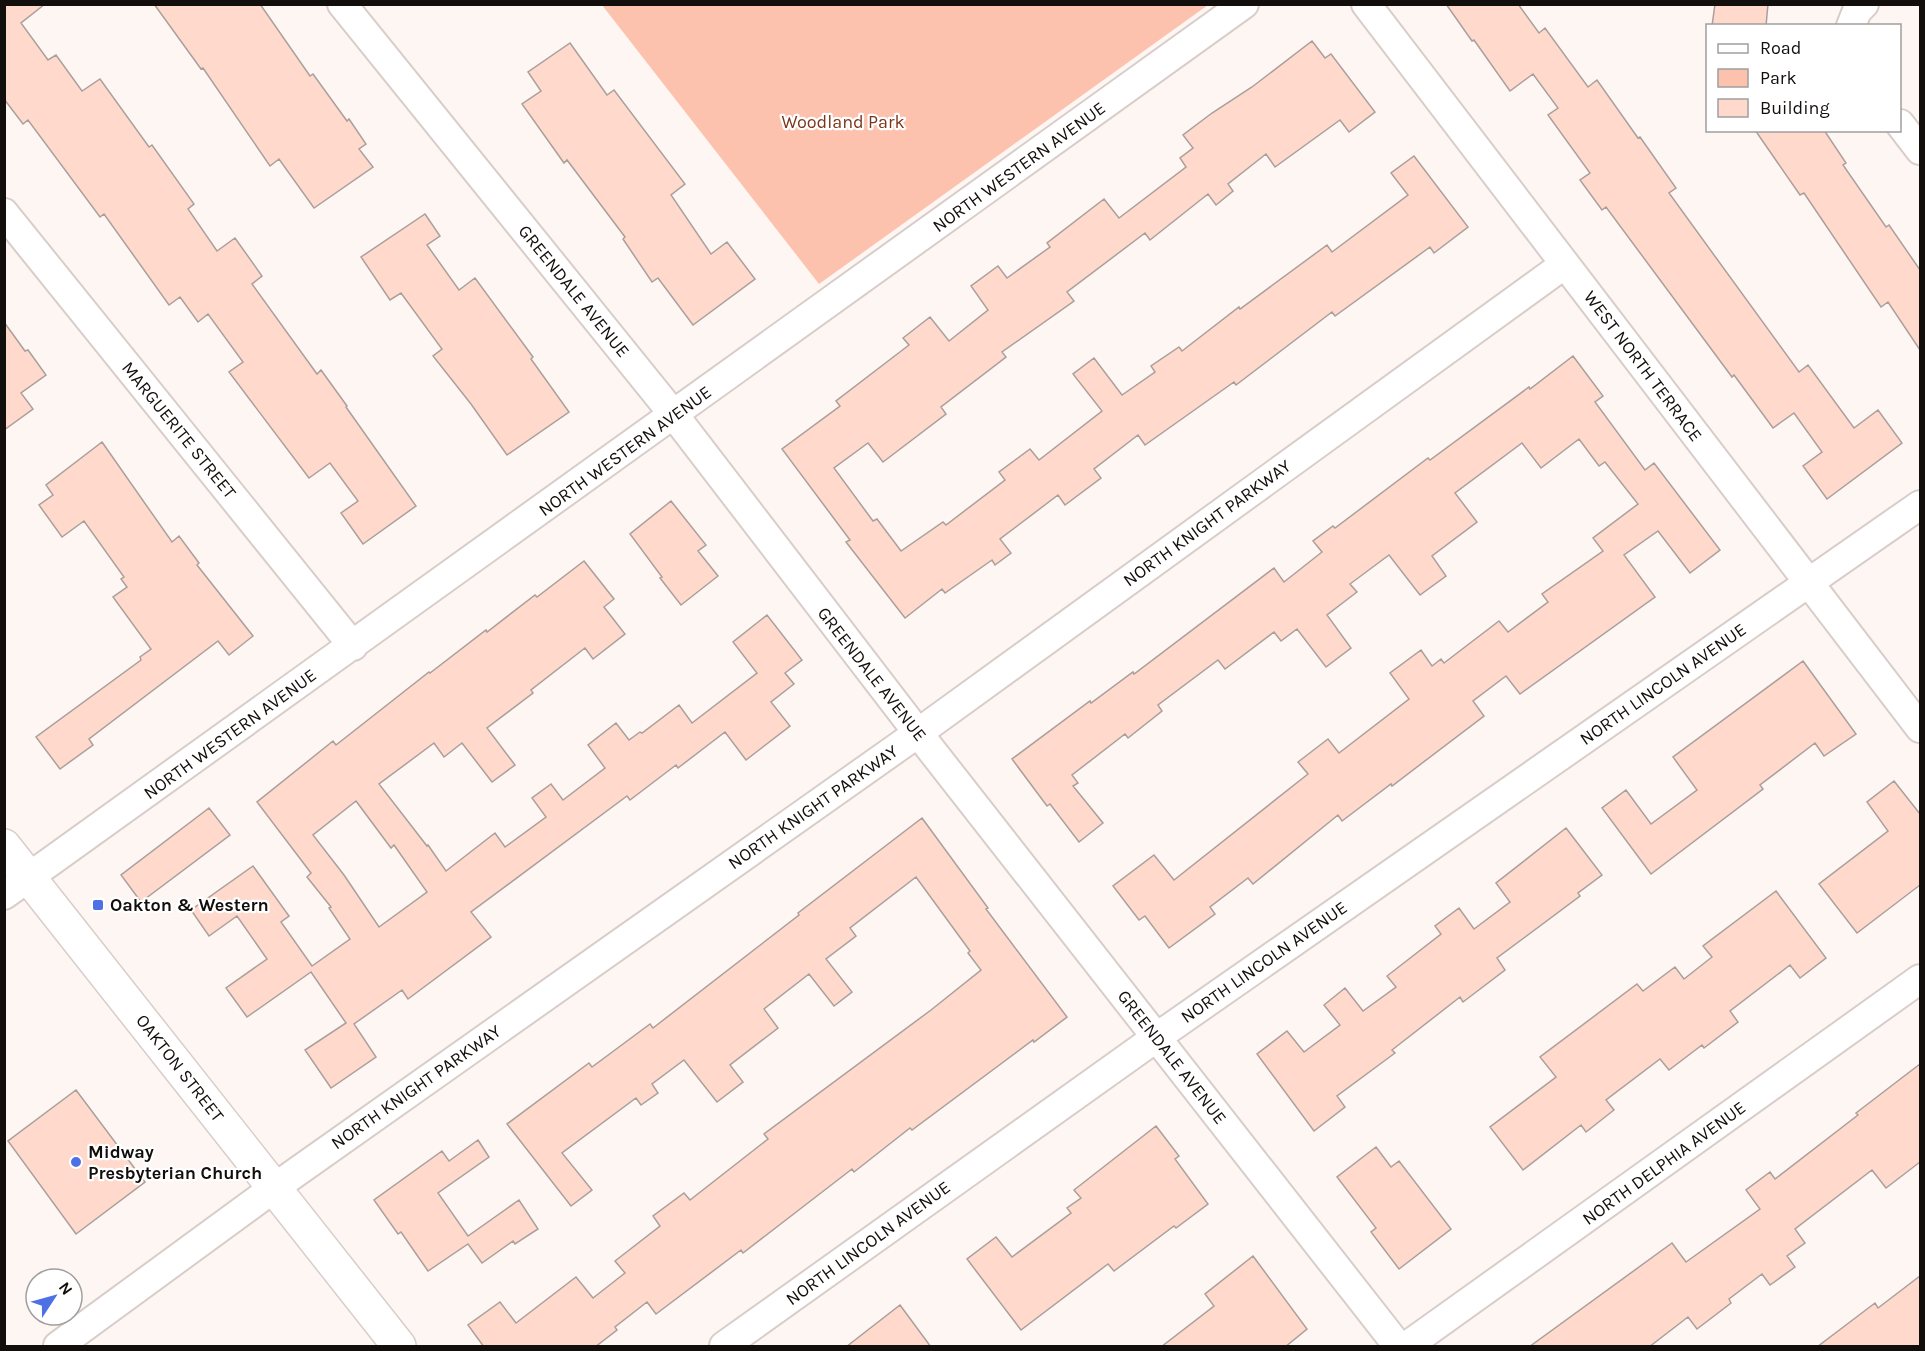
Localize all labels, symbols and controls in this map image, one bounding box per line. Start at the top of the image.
legend [1706,24,1901,132]
text: Road [1760,37,1801,59]
text: Park [1760,67,1797,89]
street label: NORTH WESTERN AVENUE [928,97,1110,237]
text: Building [1760,97,1830,119]
park label: Woodland Park [781,111,905,133]
street label: GREENDALE AVENUE [514,220,634,362]
street label: WEST NORTH TERRACE [1579,286,1707,446]
street label: MARGUERITE STREET [117,357,241,503]
street label: NORTH WESTERN AVENUE [534,381,716,521]
street label: NORTH KNIGHT PARKWAY [1119,455,1295,591]
street label: GREENDALE AVENUE [813,602,931,746]
street label: NORTH LINCOLN AVENUE [1576,618,1750,750]
street label: NORTH WESTERN AVENUE [139,664,321,804]
street label: NORTH KNIGHT PARKWAY [724,740,902,874]
place label: Oakton & Western [110,894,269,916]
street label: NORTH LINCOLN AVENUE [1177,896,1351,1028]
marker: Oakton & Western [91,898,105,912]
street label: GREENDALE AVENUE [1113,985,1231,1129]
street label: OAKTON STREET [131,1010,229,1126]
street label: NORTH KNIGHT PARKWAY [327,1020,505,1154]
street label: NORTH DELPHIA AVENUE [1578,1096,1750,1230]
place label: Midway Presbyterian Church [88,1141,262,1184]
marker: Midway Presbyterian Church [69,1155,83,1169]
street label: NORTH LINCOLN AVENUE [781,1176,955,1310]
north arrow [24,1267,84,1327]
text: N [55,1278,77,1299]

